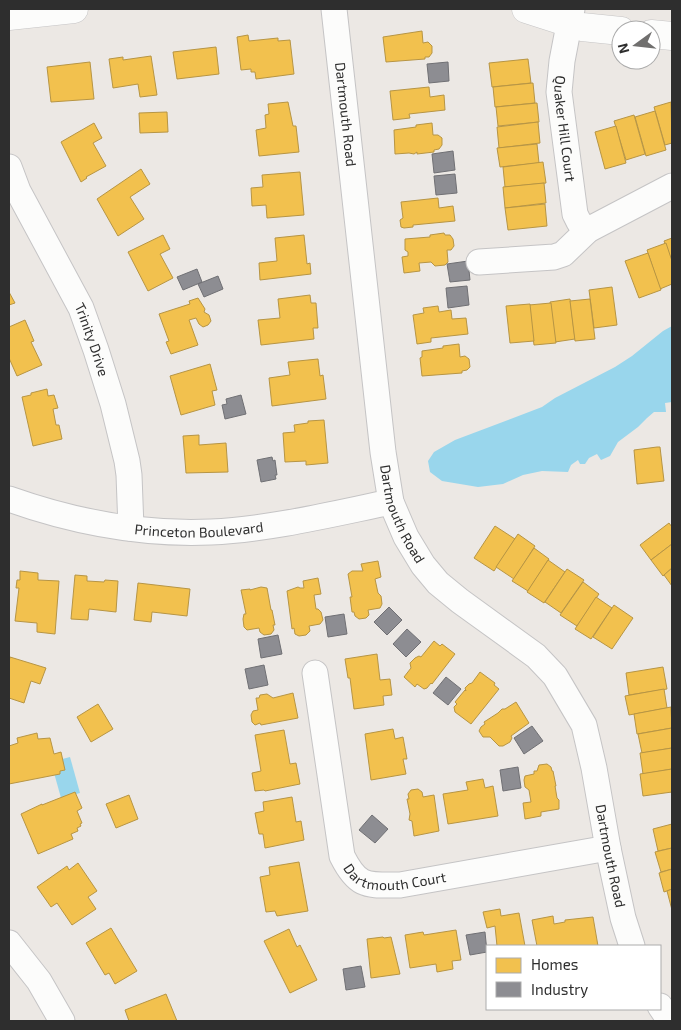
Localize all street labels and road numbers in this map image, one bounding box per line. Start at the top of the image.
street label: Dartmouth Road [332,61,360,167]
street label: Quaker Hill Court [551,75,580,183]
street label: Trinity Drive [72,300,113,378]
street label: Dartmouth Road [377,463,429,566]
street label: Princeton Boulevard [134,518,264,540]
street label: Dartmouth Road [592,803,630,909]
street label: Dartmouth Court [340,860,447,893]

